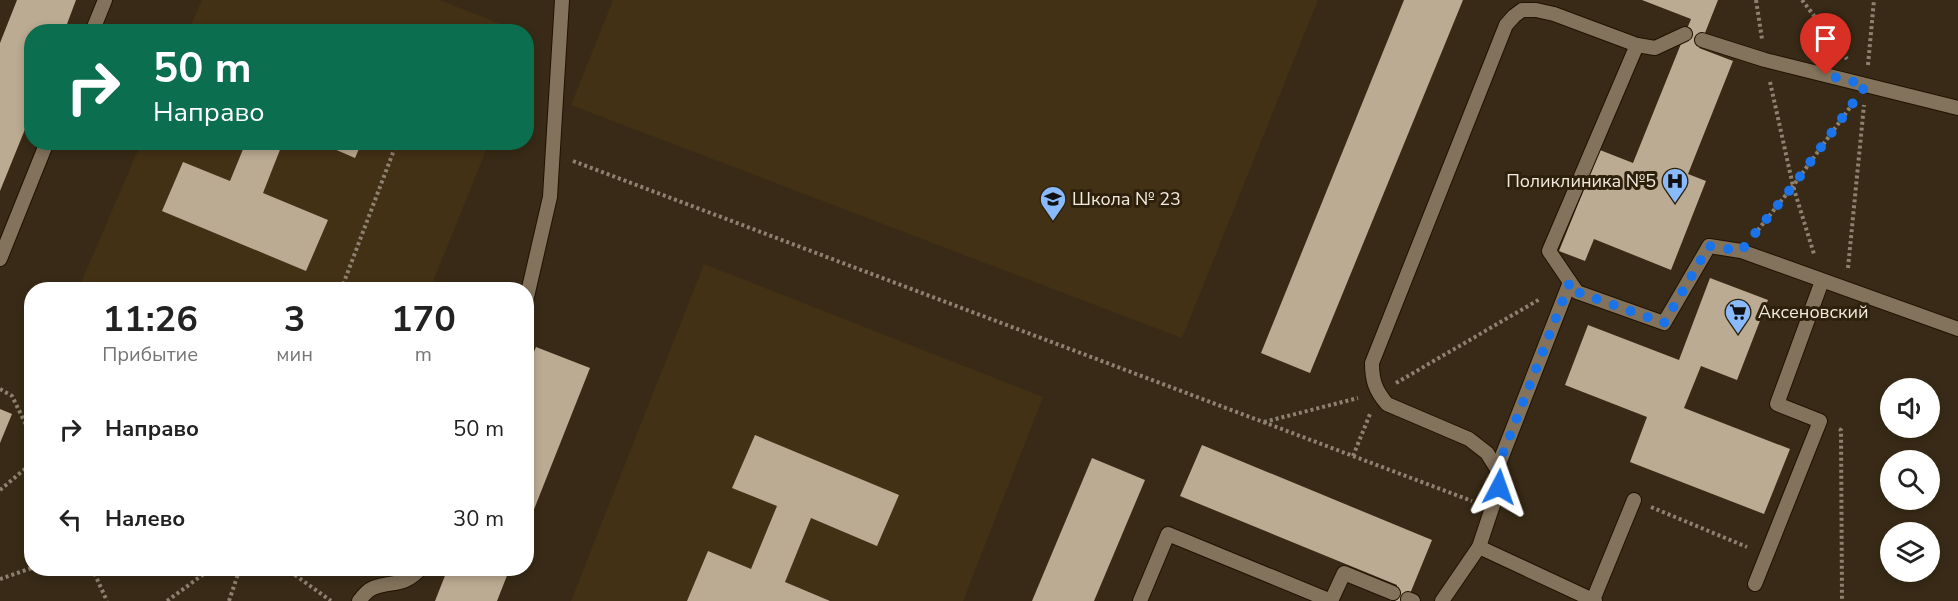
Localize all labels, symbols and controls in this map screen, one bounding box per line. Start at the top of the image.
pin [1800,13,1851,75]
icon: arrive [1809,22,1842,55]
text: 50 m [153,40,252,97]
icon: right [54,48,132,126]
text: Направо [153,94,264,131]
hospital icon: Поликлиника №5 [1660,166,1690,204]
place label: Поликлиника №5 [1506,169,1656,193]
school or university icon: Школа № 23 [1038,184,1068,222]
place label: Школа № 23 [1072,187,1181,211]
text: 11:26 [102,295,198,344]
text: 3 [284,295,305,344]
text: 170 [391,295,456,344]
supermarket icon: Аксеновский [1723,297,1753,335]
place label: Аксеновский [1758,300,1868,324]
text: Прибытие [102,341,198,368]
text: мин [276,341,313,368]
text: m [415,341,432,368]
map controls [1880,378,1940,582]
button: sound [1880,378,1940,438]
icon: right [54,413,87,446]
text: Направо [105,414,199,444]
text: 50 m [453,414,504,444]
button: search [1880,450,1940,510]
position arrow [1467,455,1531,519]
icon: left [54,503,87,536]
text: Налево [105,504,185,534]
text: 30 m [453,504,504,534]
button: layers [1880,522,1940,582]

